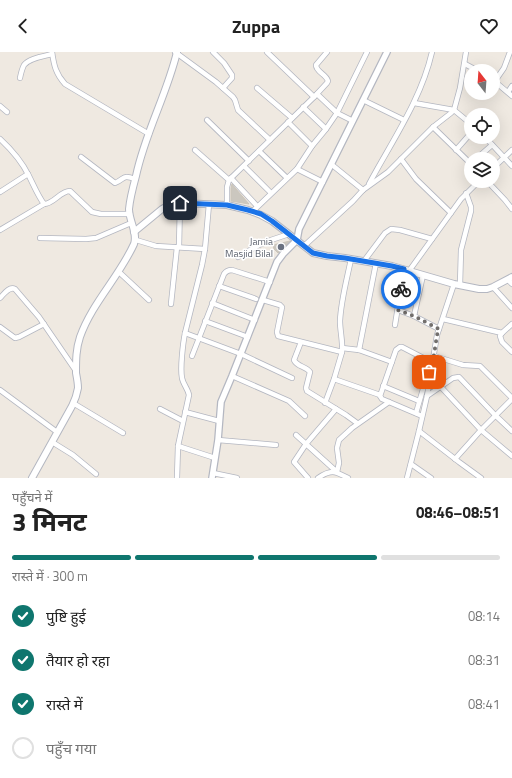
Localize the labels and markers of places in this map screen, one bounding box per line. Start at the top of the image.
pin [163,186,197,220]
place label: Jamia Masjid Bilal [225,234,273,261]
marker: Jamia Masjid Bilal [276,242,286,252]
pin [412,355,446,389]

